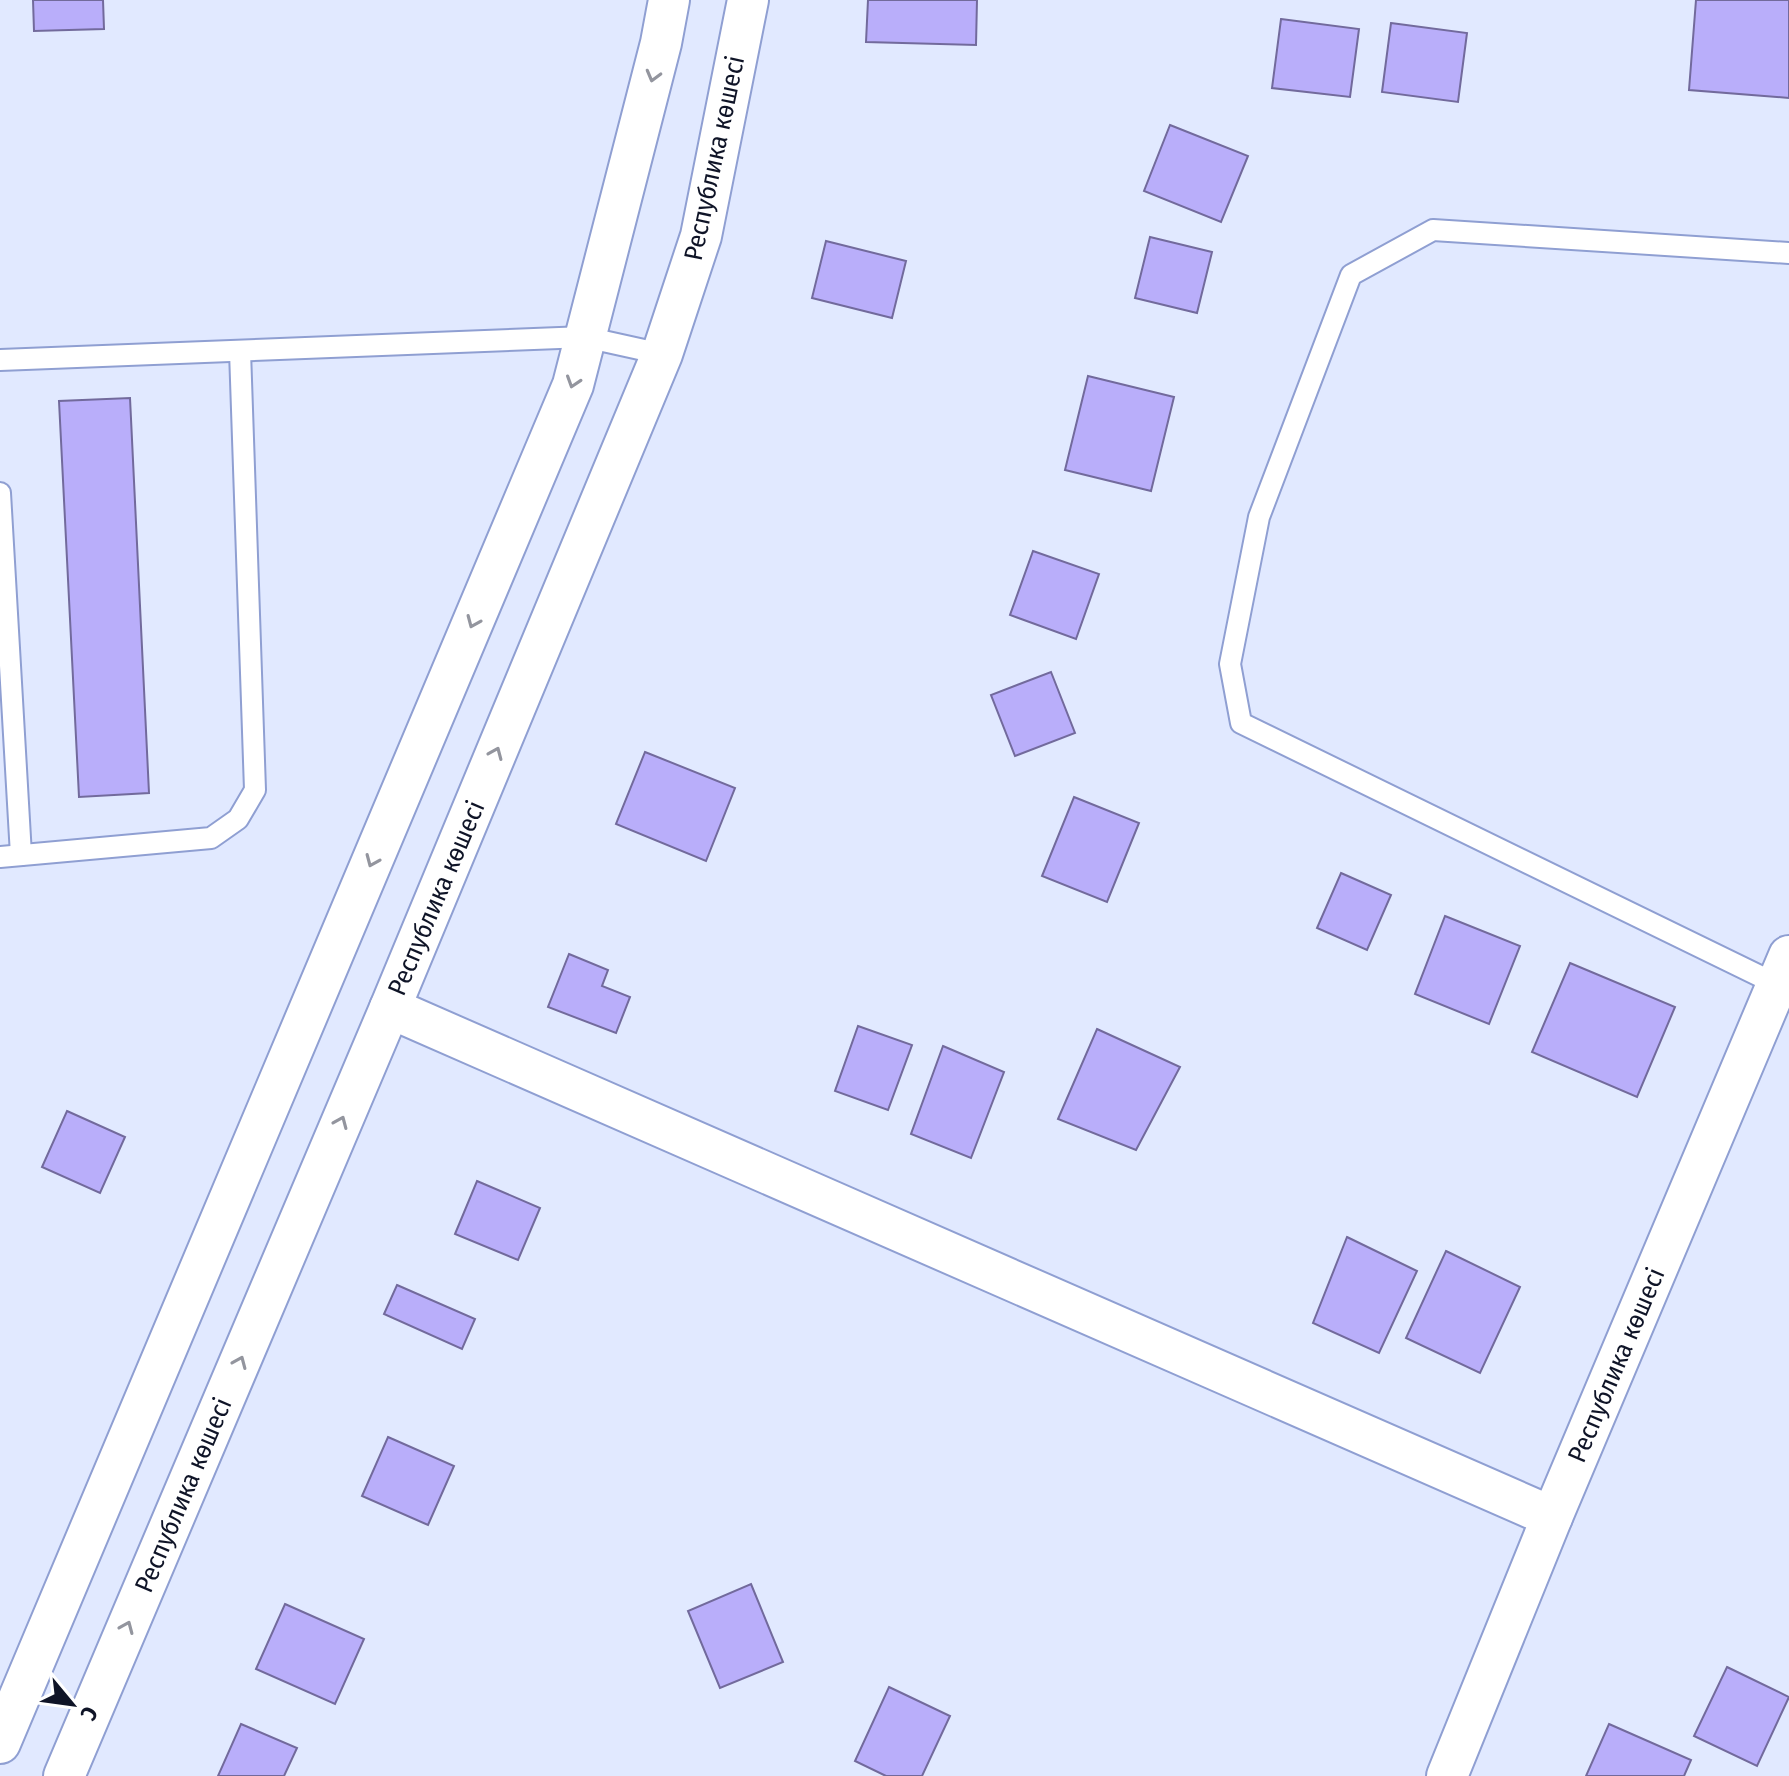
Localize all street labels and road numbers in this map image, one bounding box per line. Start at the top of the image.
street label: Республика көшесі [678,53,751,263]
street label: Республика көшесі [382,796,491,1000]
street label: Республика көшесі [1562,1263,1671,1467]
street label: Республика көшесі [129,1393,238,1597]

